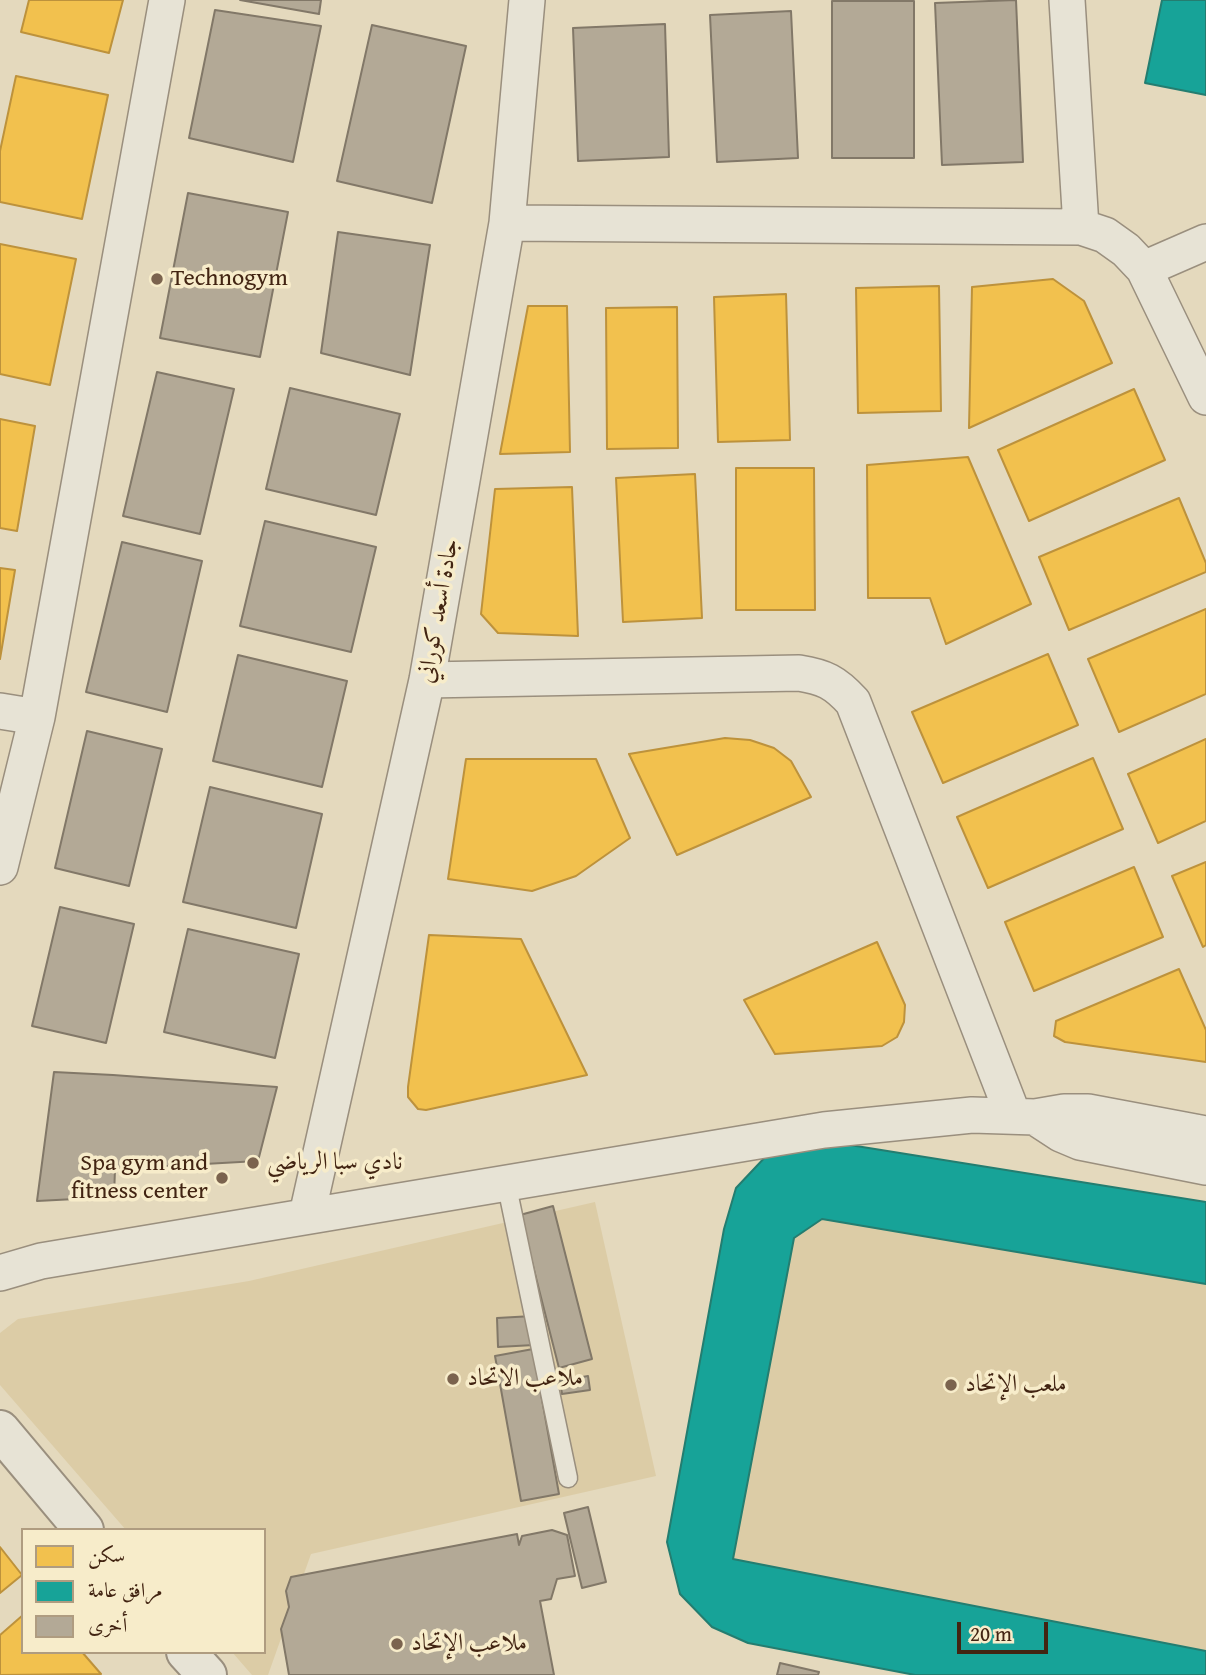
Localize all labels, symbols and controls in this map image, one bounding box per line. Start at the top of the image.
place label: Technogym [171,265,288,293]
marker: Technogym [149,271,165,287]
street label: جادة أسعد كوراني [412,537,466,685]
place label: نادي سبا الرياضي [267,1149,402,1177]
place label: Spa gym and fitness center [71,1150,208,1206]
marker: نادي سبا الرياضي [245,1155,261,1171]
marker: Spa gym and fitness center [214,1170,230,1186]
place label: ملاعب الاتحاد [467,1365,583,1393]
marker: ملاعب الاتحاد [445,1371,461,1387]
place label: ملعب الإتحاد [965,1371,1067,1399]
marker: ملعب الإتحاد [943,1377,959,1393]
legend [21,1528,266,1654]
text: سكن [88,1539,125,1570]
text: مرافق عامة [88,1574,162,1605]
scale bar [961,1608,1052,1652]
text: أخرى [88,1609,127,1640]
text: 20 m [970,1618,1012,1649]
place label: ملاعب الإتحاد [411,1630,527,1658]
marker: ملاعب الإتحاد [389,1636,405,1652]

